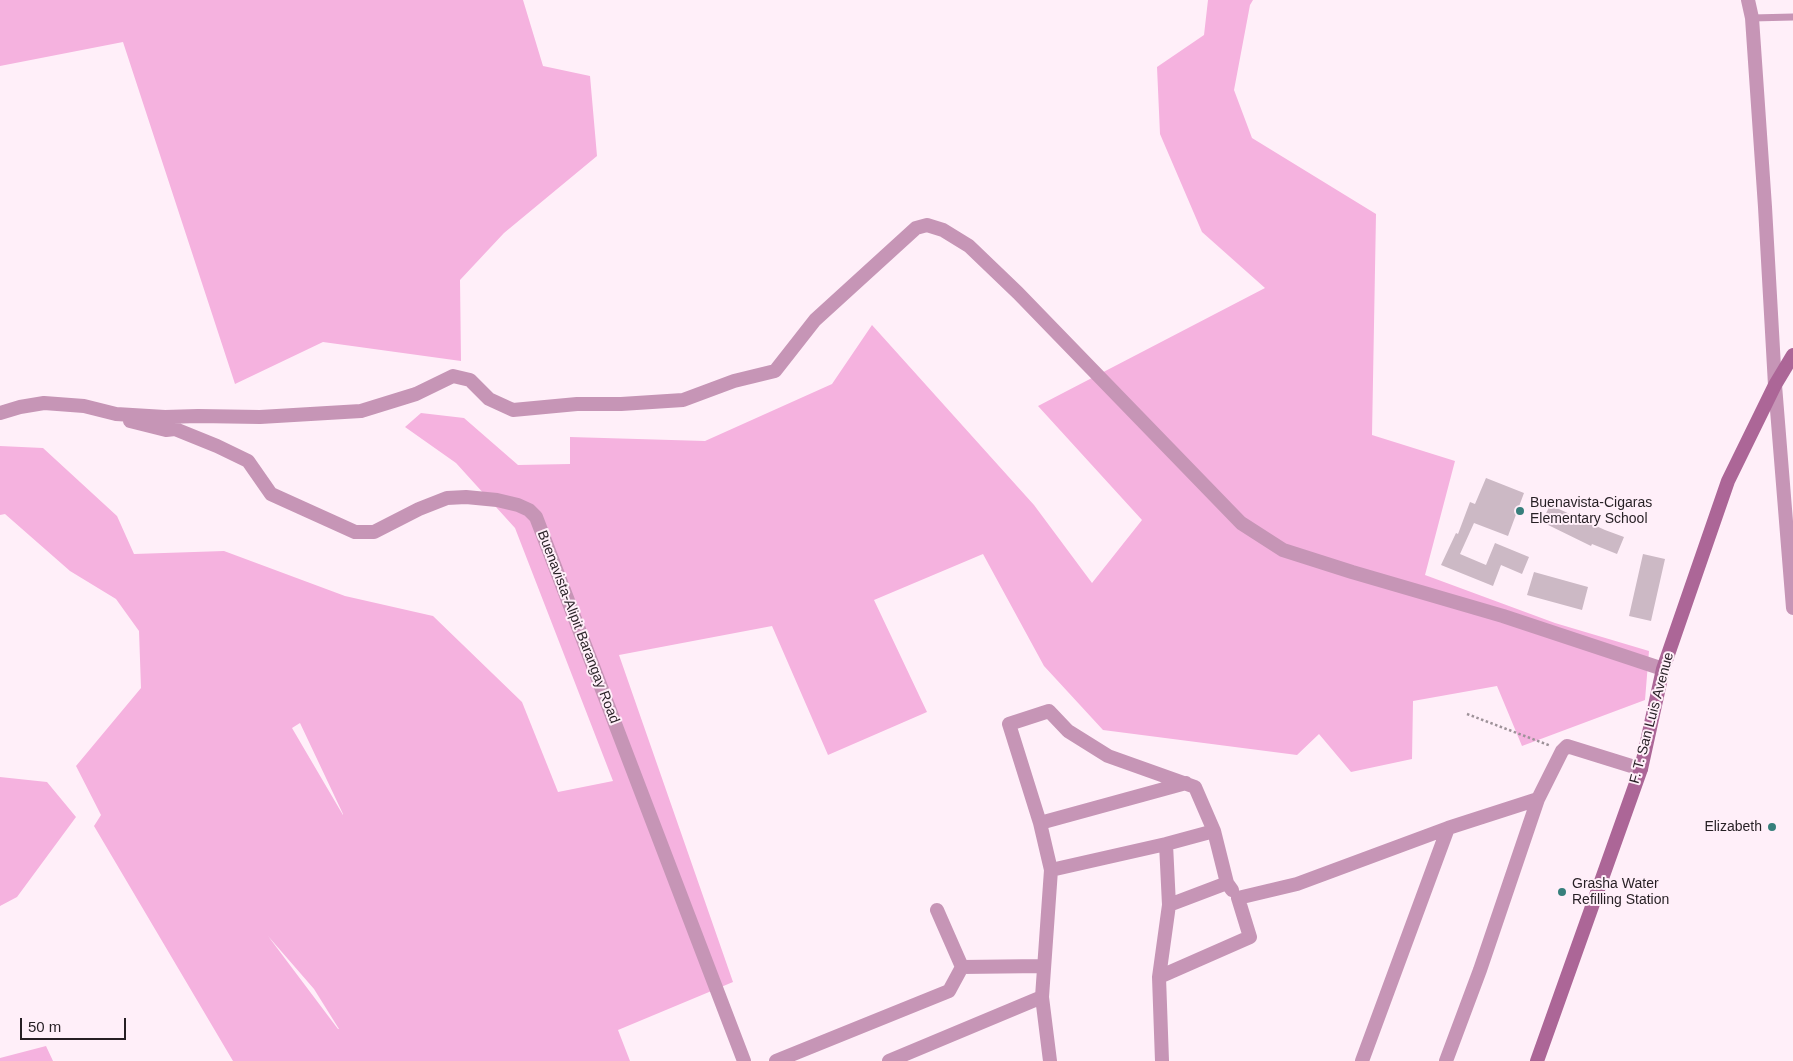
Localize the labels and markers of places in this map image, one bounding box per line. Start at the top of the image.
place label: Buenavista-Cigaras Elementary School [1530,495,1652,528]
marker: Buenavista-Cigaras Elementary School [1514,505,1526,517]
place label: Elizabeth [1704,819,1762,835]
marker: Elizabeth [1766,821,1778,833]
place label: Grasha Water Refilling Station [1572,876,1669,909]
marker: Grasha Water Refilling Station [1556,886,1568,898]

